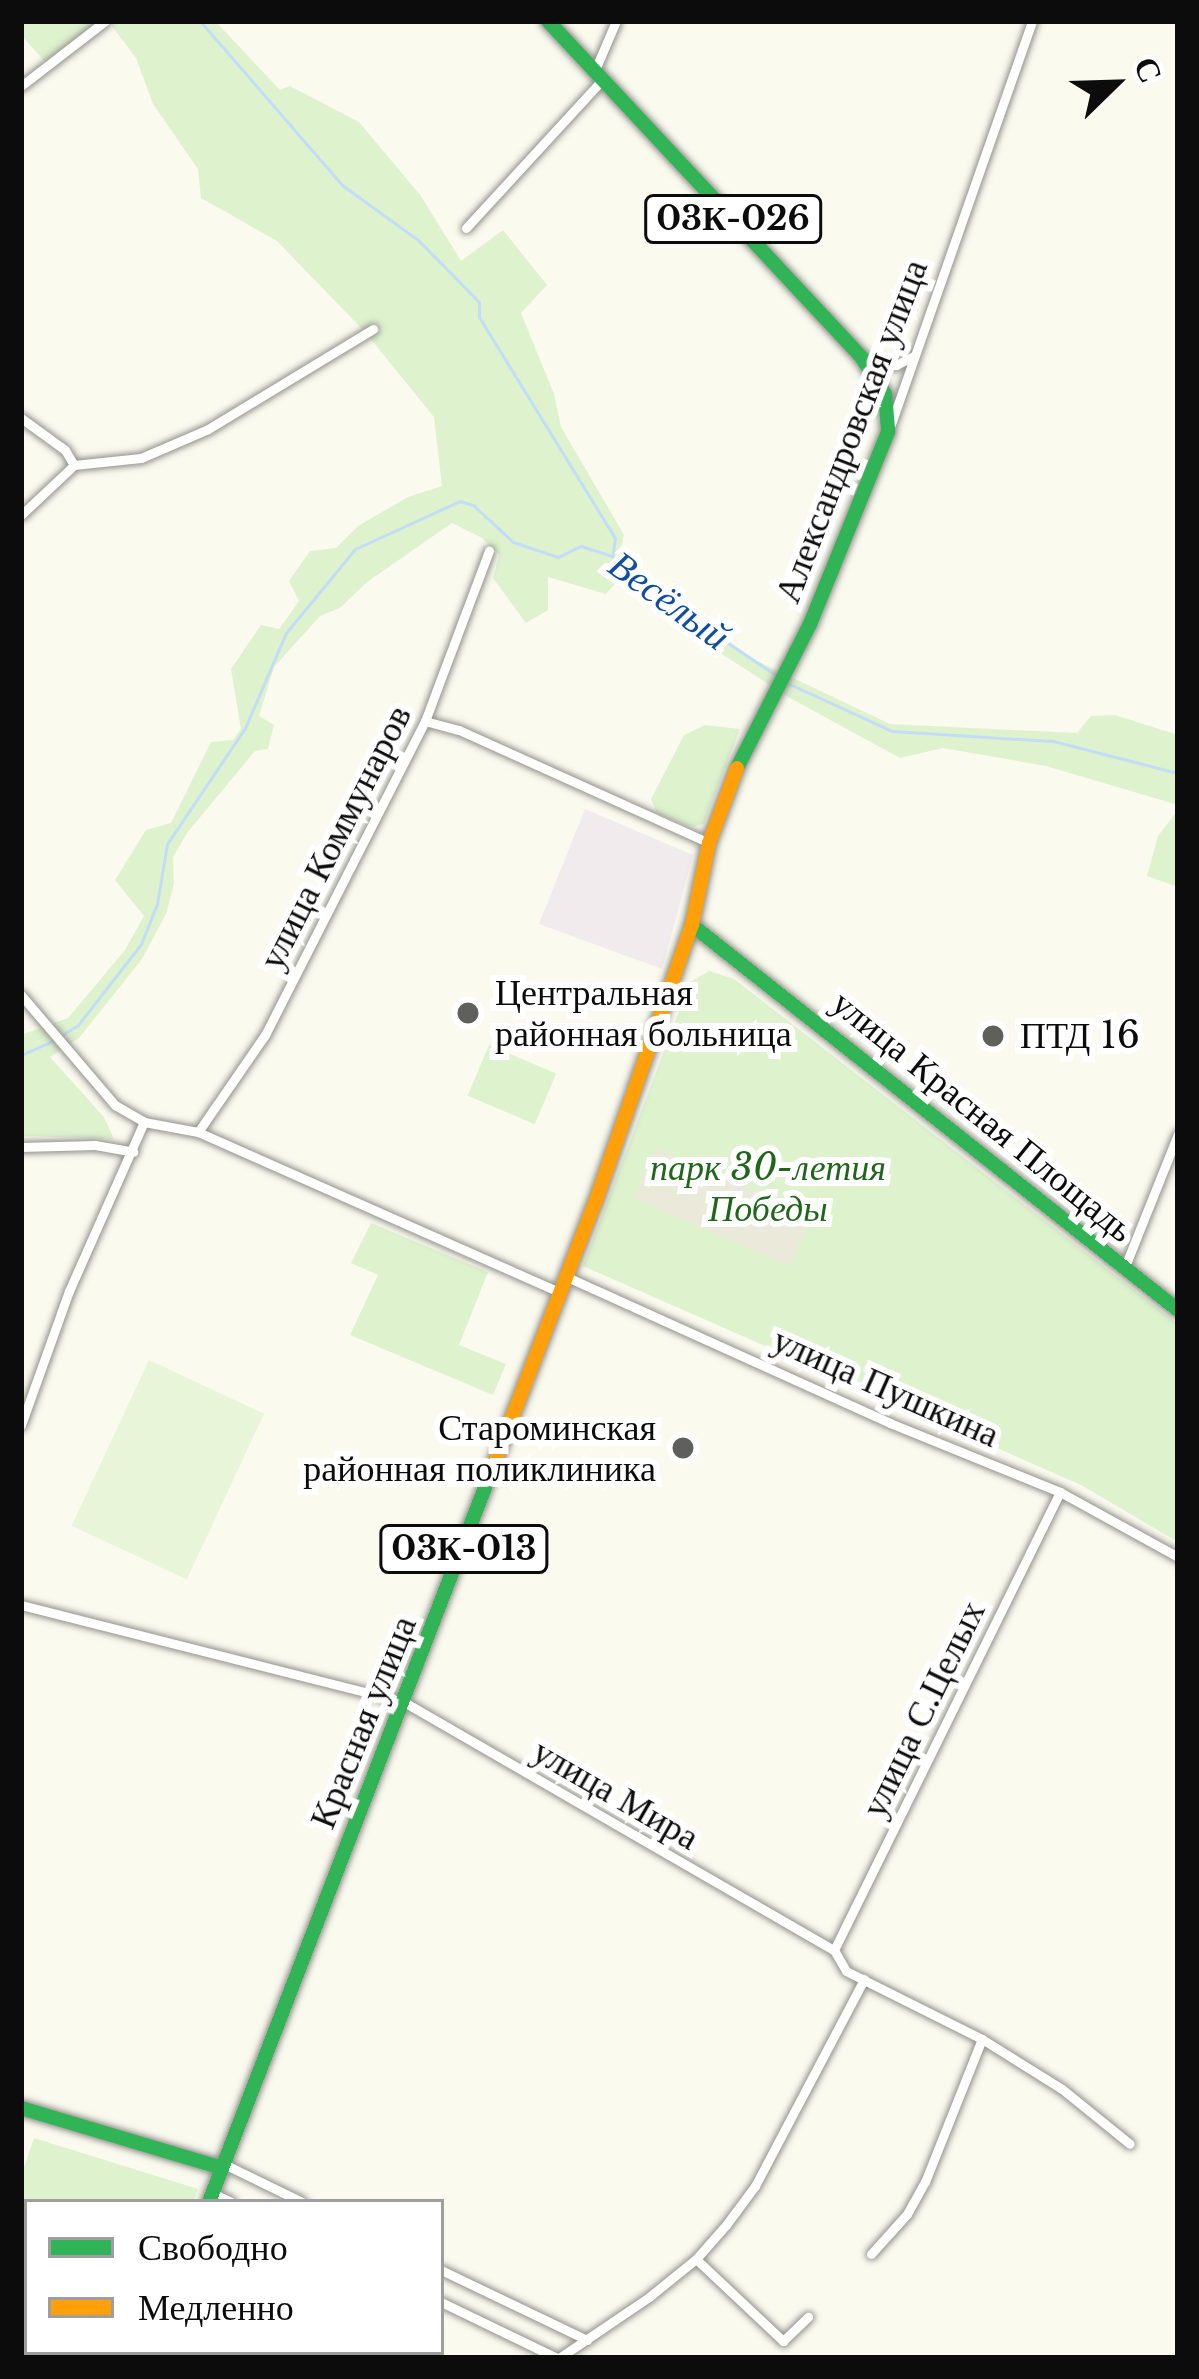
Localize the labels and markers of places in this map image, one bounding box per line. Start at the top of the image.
place label: Центральная районная больница [495,970,792,1055]
marker: Центральная районная больница [452,997,484,1029]
place label: ПТД 16 [1020,1014,1140,1058]
marker: ПТД 16 [977,1020,1009,1052]
place label: Староминская районная поликлиника [303,1405,656,1490]
marker: Староминская районная поликлиника [667,1432,699,1464]

